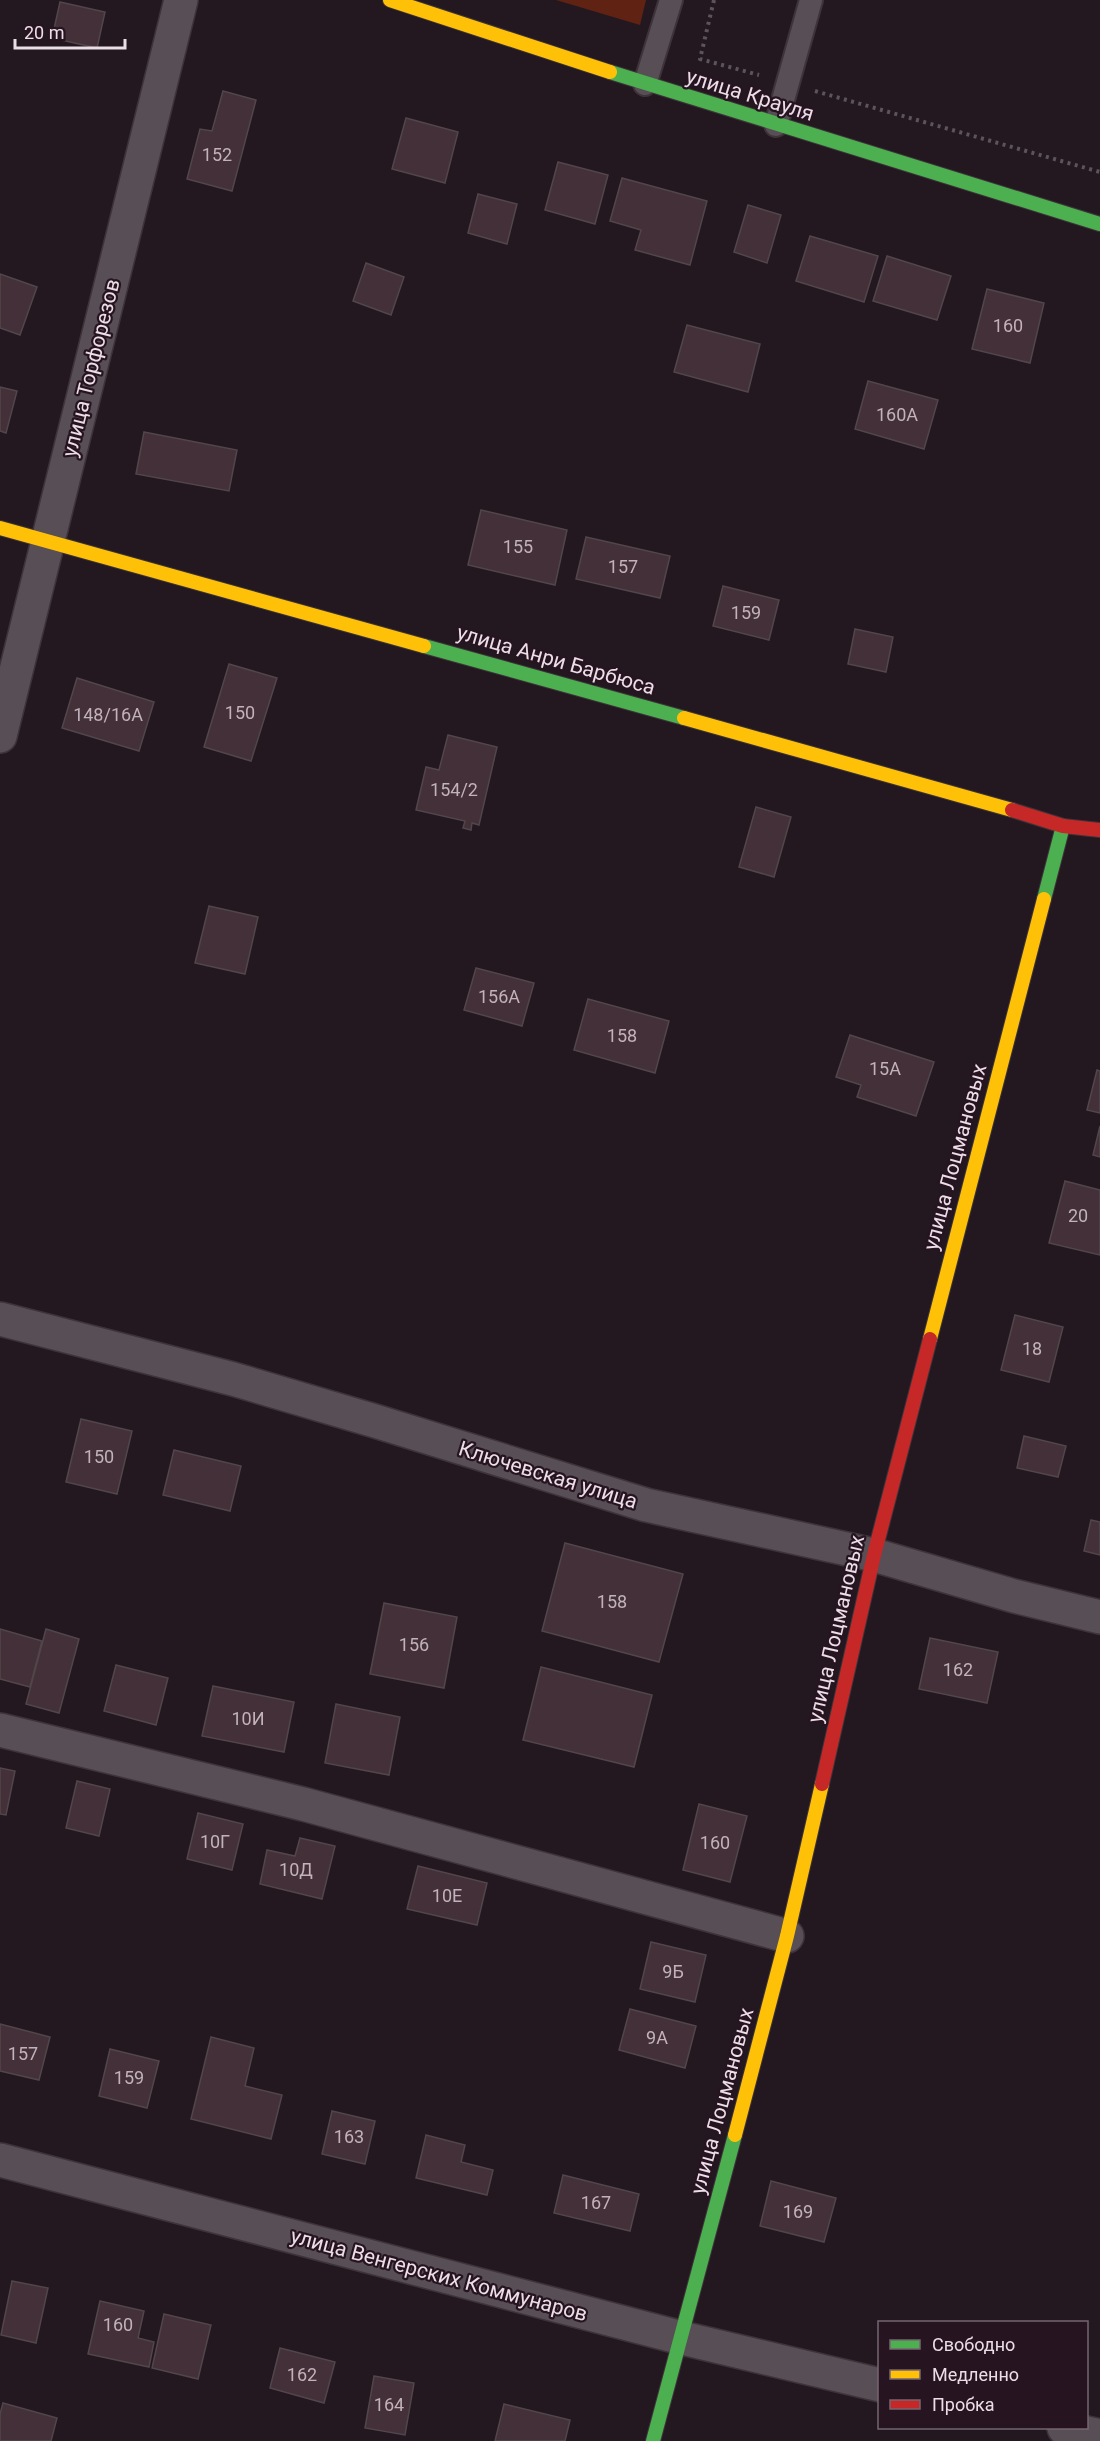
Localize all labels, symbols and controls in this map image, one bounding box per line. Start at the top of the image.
scale bar [15,12,124,50]
text: 20 m [24,22,64,43]
street label: улица Крауля [683,64,817,126]
house number: 152 [202,144,232,165]
street label: улица Торфорезов [57,277,125,459]
house number: 160 [993,315,1023,336]
house number: 160А [876,404,918,425]
house number: 155 [503,536,533,557]
house number: 157 [608,556,638,577]
house number: 159 [731,602,761,623]
street label: улица Анри Барбюса [454,620,658,700]
house number: 150 [225,702,255,723]
house number: 148/16А [73,704,143,725]
house number: 154/2 [430,779,478,800]
house number: 156А [478,986,520,1007]
house number: 158 [607,1025,637,1046]
house number: 15А [869,1058,901,1079]
street label: улица Лоцмановых [919,1061,991,1253]
house number: 20 [1068,1205,1088,1226]
house number: 18 [1022,1338,1042,1359]
street label: Ключевская улица [456,1436,640,1514]
house number: 150 [84,1446,114,1467]
street label: улица Лоцмановых [803,1533,869,1725]
house number: 158 [597,1591,627,1612]
house number: 156 [399,1634,429,1655]
house number: 162 [943,1659,973,1680]
house number: 10И [231,1708,265,1729]
house number: 10Г [200,1831,230,1852]
house number: 160 [700,1832,730,1853]
house number: 10Д [279,1859,313,1880]
house number: 10Е [432,1885,462,1906]
house number: 9Б [662,1961,684,1982]
street label: улица Лоцмановых [686,2005,758,2197]
house number: 9А [646,2027,668,2048]
house number: 157 [8,2043,38,2064]
house number: 159 [114,2067,144,2088]
house number: 163 [334,2126,364,2147]
house number: 167 [581,2192,611,2213]
house number: 169 [783,2201,813,2222]
street label: улица Венгерских Коммунаров [288,2224,590,2326]
house number: 160 [103,2314,133,2335]
legend [878,2321,1088,2429]
text: Свободно [932,2334,1015,2355]
house number: 162 [287,2364,317,2385]
text: Медленно [932,2364,1019,2385]
house number: 164 [374,2394,404,2415]
text: Пробка [932,2394,995,2415]

